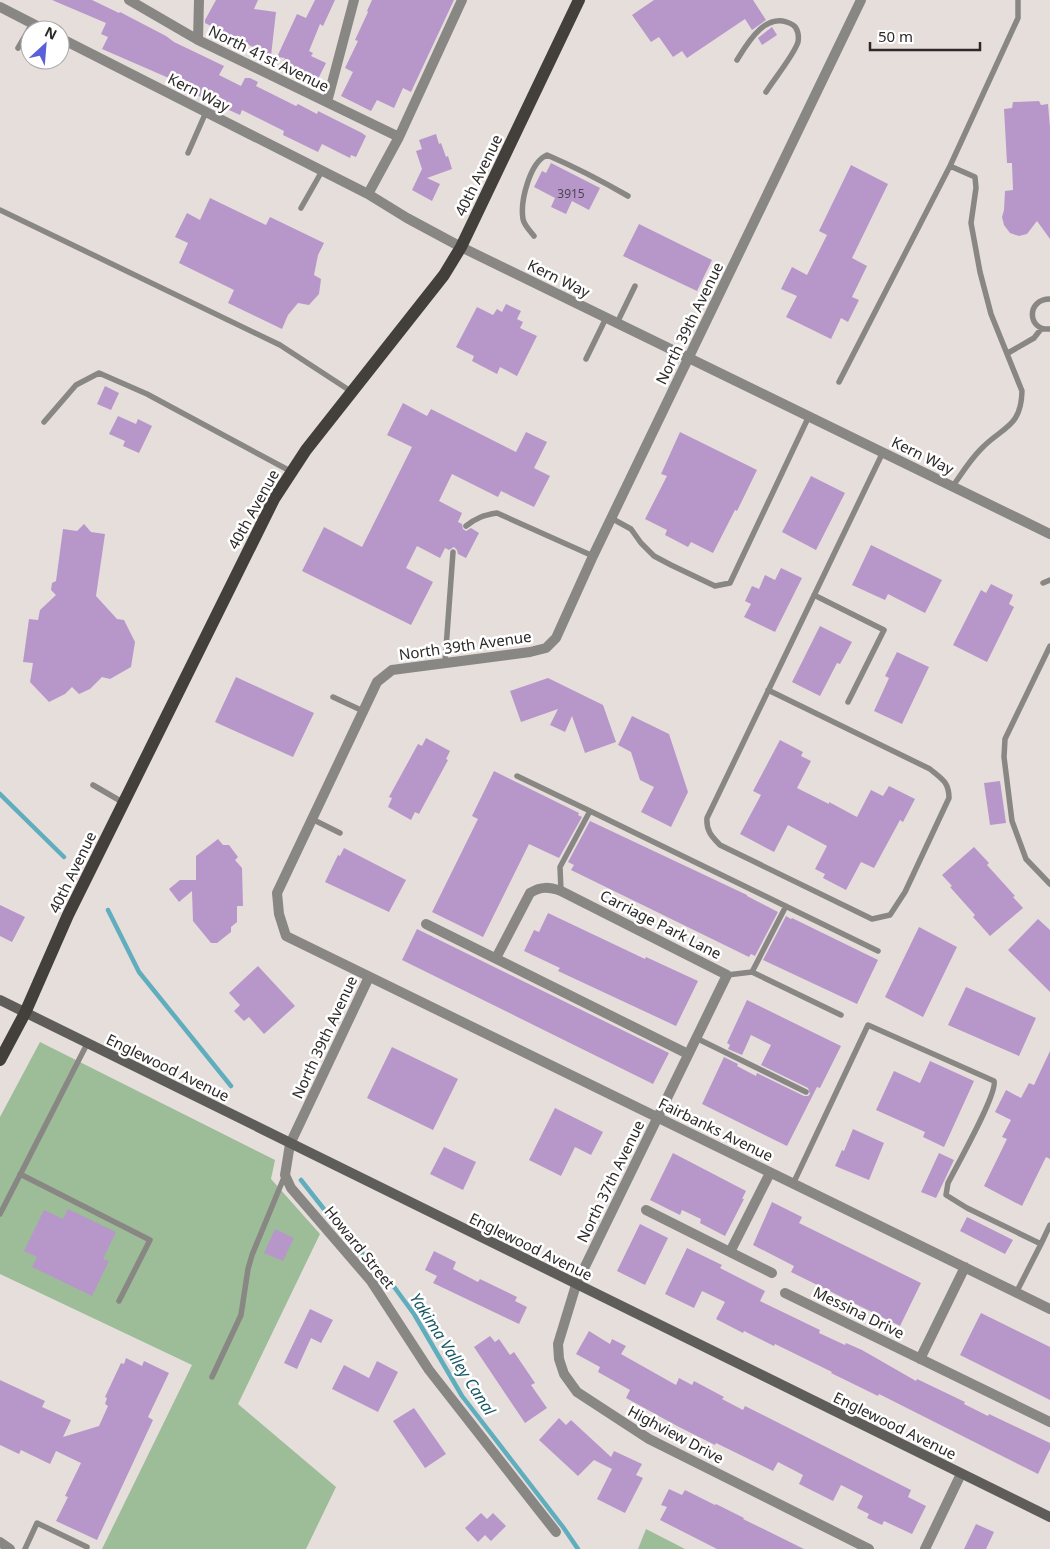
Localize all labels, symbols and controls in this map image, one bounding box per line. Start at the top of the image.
north arrow [20,20,70,70]
street label: North 41st Avenue [205,20,333,96]
scale bar [870,20,980,52]
text: N [42,22,60,44]
text: 50 m [878,26,913,46]
street label: Kern Way [165,68,234,116]
street label: 40th Avenue [450,131,506,219]
house number: 3915 [557,185,585,202]
street label: Kern Way [525,254,594,302]
street label: North 39th Avenue [651,259,727,387]
street label: Kern Way [889,431,958,479]
street label: 40th Avenue [223,465,283,553]
street label: North 39th Avenue [397,626,533,664]
street label: 40th Avenue [44,828,100,916]
street label: Carriage Park Lane [597,885,725,963]
street label: North 39th Avenue [287,972,361,1102]
street label: Englewood Avenue [103,1029,233,1105]
street label: Fairbanks Avenue [655,1093,777,1165]
street label: North 37th Avenue [572,1117,648,1245]
street label: Howard Street [320,1201,400,1293]
street label: Englewood Avenue [466,1208,596,1284]
street label: Messina Drive [810,1281,908,1343]
water label: Yakima Valley Canal [405,1289,501,1420]
street label: Englewood Avenue [830,1387,960,1463]
street label: Highview Drive [625,1400,727,1468]

